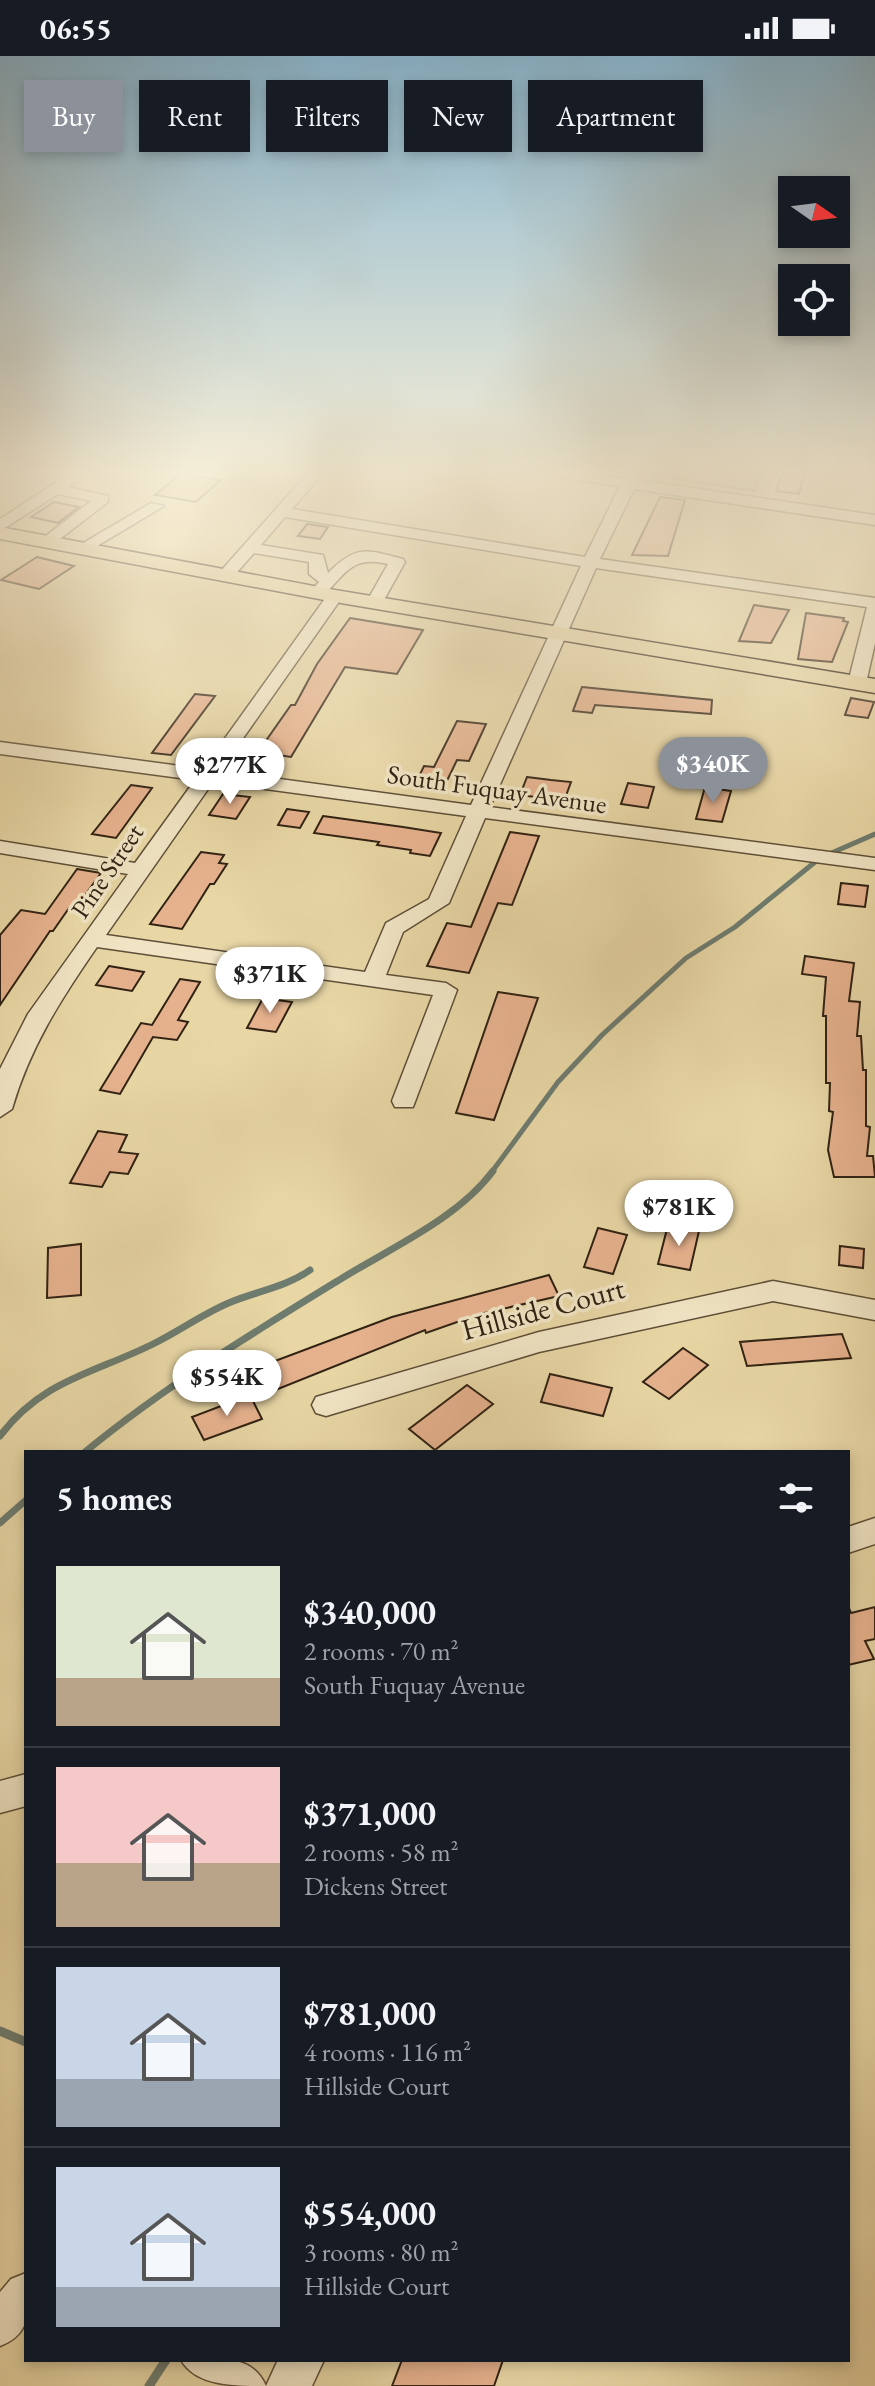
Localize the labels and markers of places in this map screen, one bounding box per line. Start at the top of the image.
pin: $340K [657,737,769,805]
pin: $277K [174,738,286,806]
pin: $371K [214,947,326,1015]
pin: $781K [623,1180,735,1248]
pin: $554K [171,1350,283,1418]

